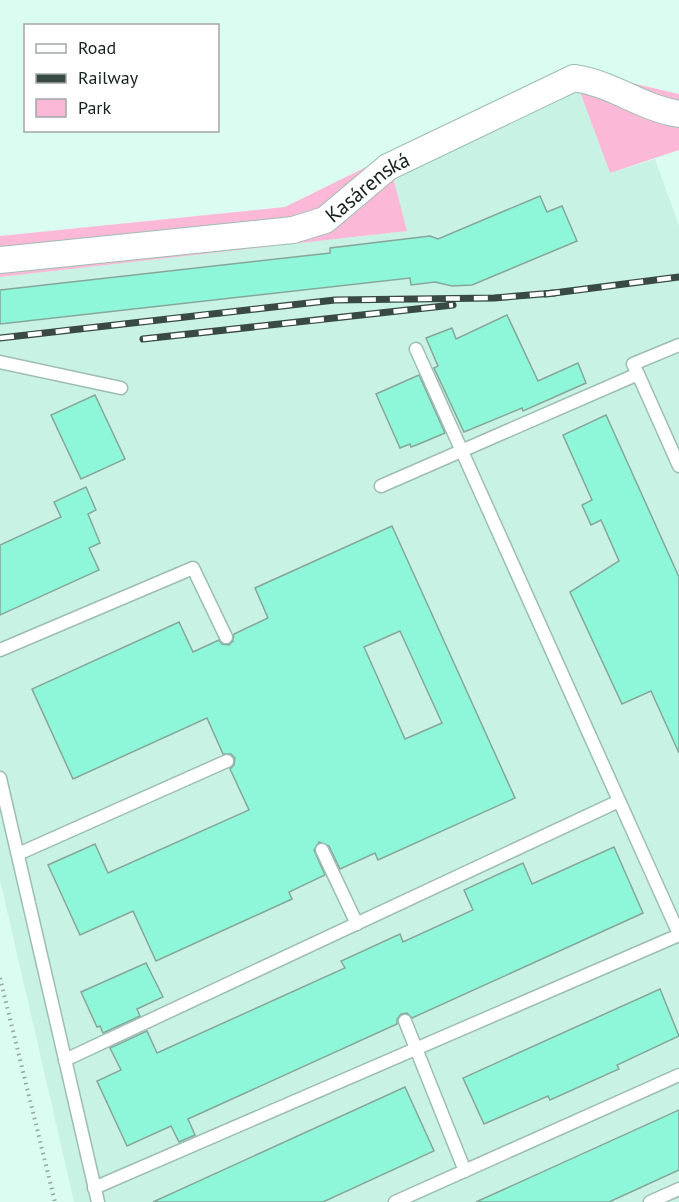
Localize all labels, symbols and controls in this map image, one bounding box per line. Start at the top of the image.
legend [24,24,219,132]
text: Road [78,36,116,59]
text: Railway [78,66,139,89]
text: Park [78,96,111,119]
street label: Kasárenská [319,145,414,228]

